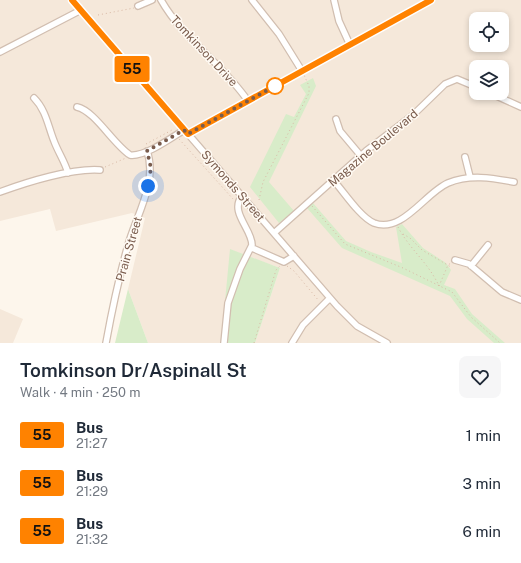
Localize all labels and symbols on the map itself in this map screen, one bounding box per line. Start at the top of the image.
street label: Tomkinson Drive [168,13,240,89]
line badge: 55 [114,56,150,82]
unlabelled marker [266,77,284,95]
street label: Magazine Boulevard [325,106,421,190]
street label: Symonds Street [198,148,268,225]
your location [138,176,158,196]
street label: Prain Street [113,215,145,283]

